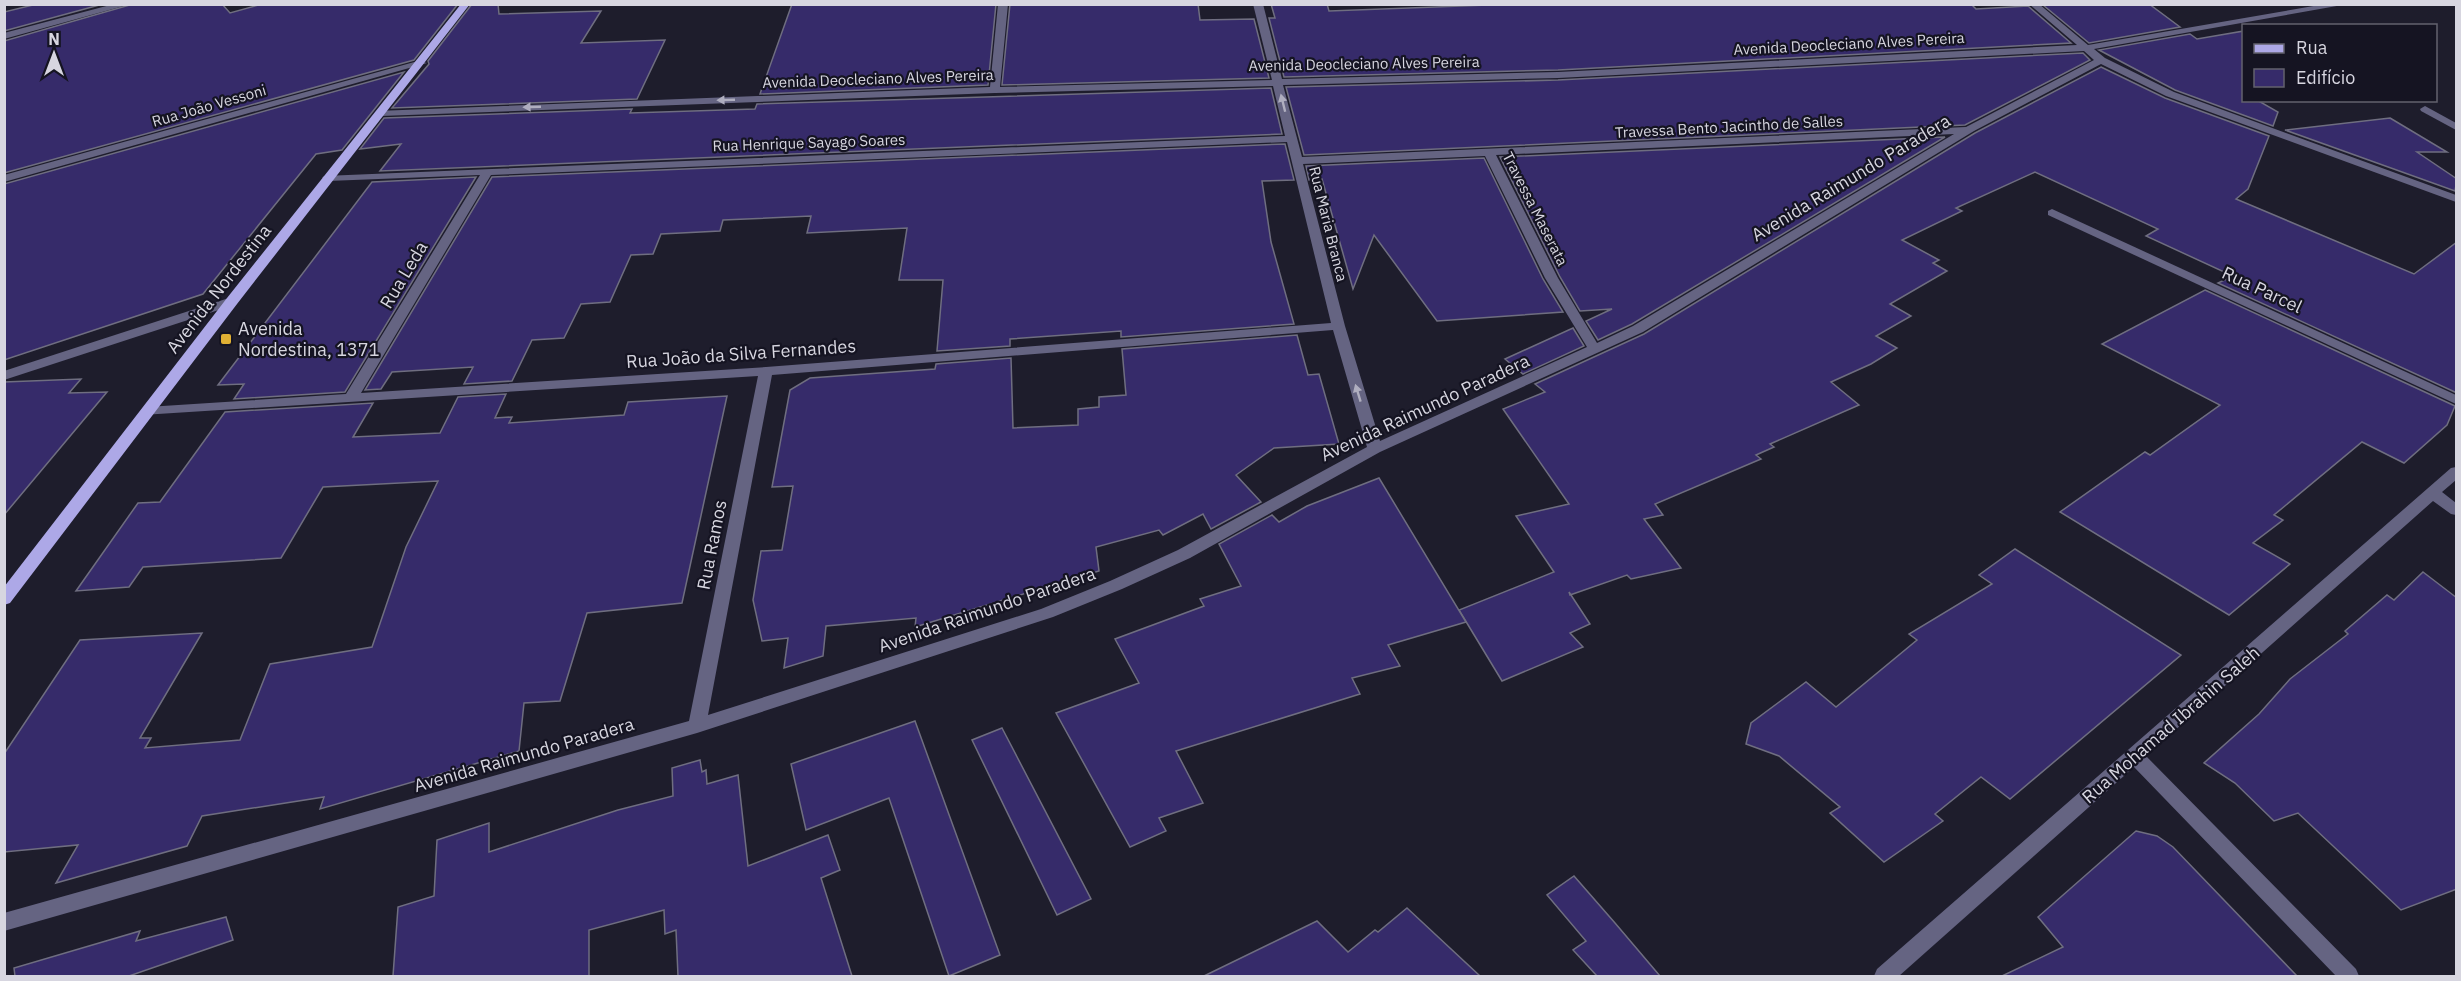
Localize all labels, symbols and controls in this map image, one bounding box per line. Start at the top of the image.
north arrow [24,24,84,84]
legend [2242,24,2437,102]
street label: Avenida Deocleciano Alves Pereira [1733,28,1965,59]
text: N [48,29,60,49]
text: Rua [2296,36,2328,59]
street label: Avenida Deocleciano Alves Pereira [1248,52,1480,75]
street label: Avenida Deocleciano Alves Pereira [762,65,994,92]
text: Edifício [2296,66,2355,89]
street label: Rua João Vessoni [150,80,268,131]
one-way arrow [1278,93,1288,112]
one-way arrow [717,95,736,105]
one-way arrow [522,103,541,112]
street label: Avenida Raimundo Paradera [1747,109,1955,246]
street label: Travessa Bento Jacintho de Salles [1614,111,1844,142]
street label: Rua Henrique Sayago Soares [712,130,906,155]
street label: Travessa Maserata [1499,149,1572,269]
street label: Rua Maria Branca [1305,164,1352,283]
street label: Avenida Nordestina [161,219,276,358]
street label: Rua Leda [375,237,433,313]
street label: Rua Parcel [2218,261,2306,318]
place label: Avenida Nordestina, 1371 [238,317,379,361]
marker: Avenida Nordestina, 1371 [219,332,233,346]
street label: Rua João da Silva Fernandes [625,334,857,373]
street label: Avenida Raimundo Paradera [1317,349,1533,466]
one-way arrow [1353,384,1362,402]
street label: Rua Ramos [692,498,731,592]
street label: Avenida Raimundo Paradera [875,561,1099,658]
street label: Rua Mohamad Ibrahin Saleh [2077,641,2264,808]
street label: Avenida Raimundo Paradera [411,712,637,797]

